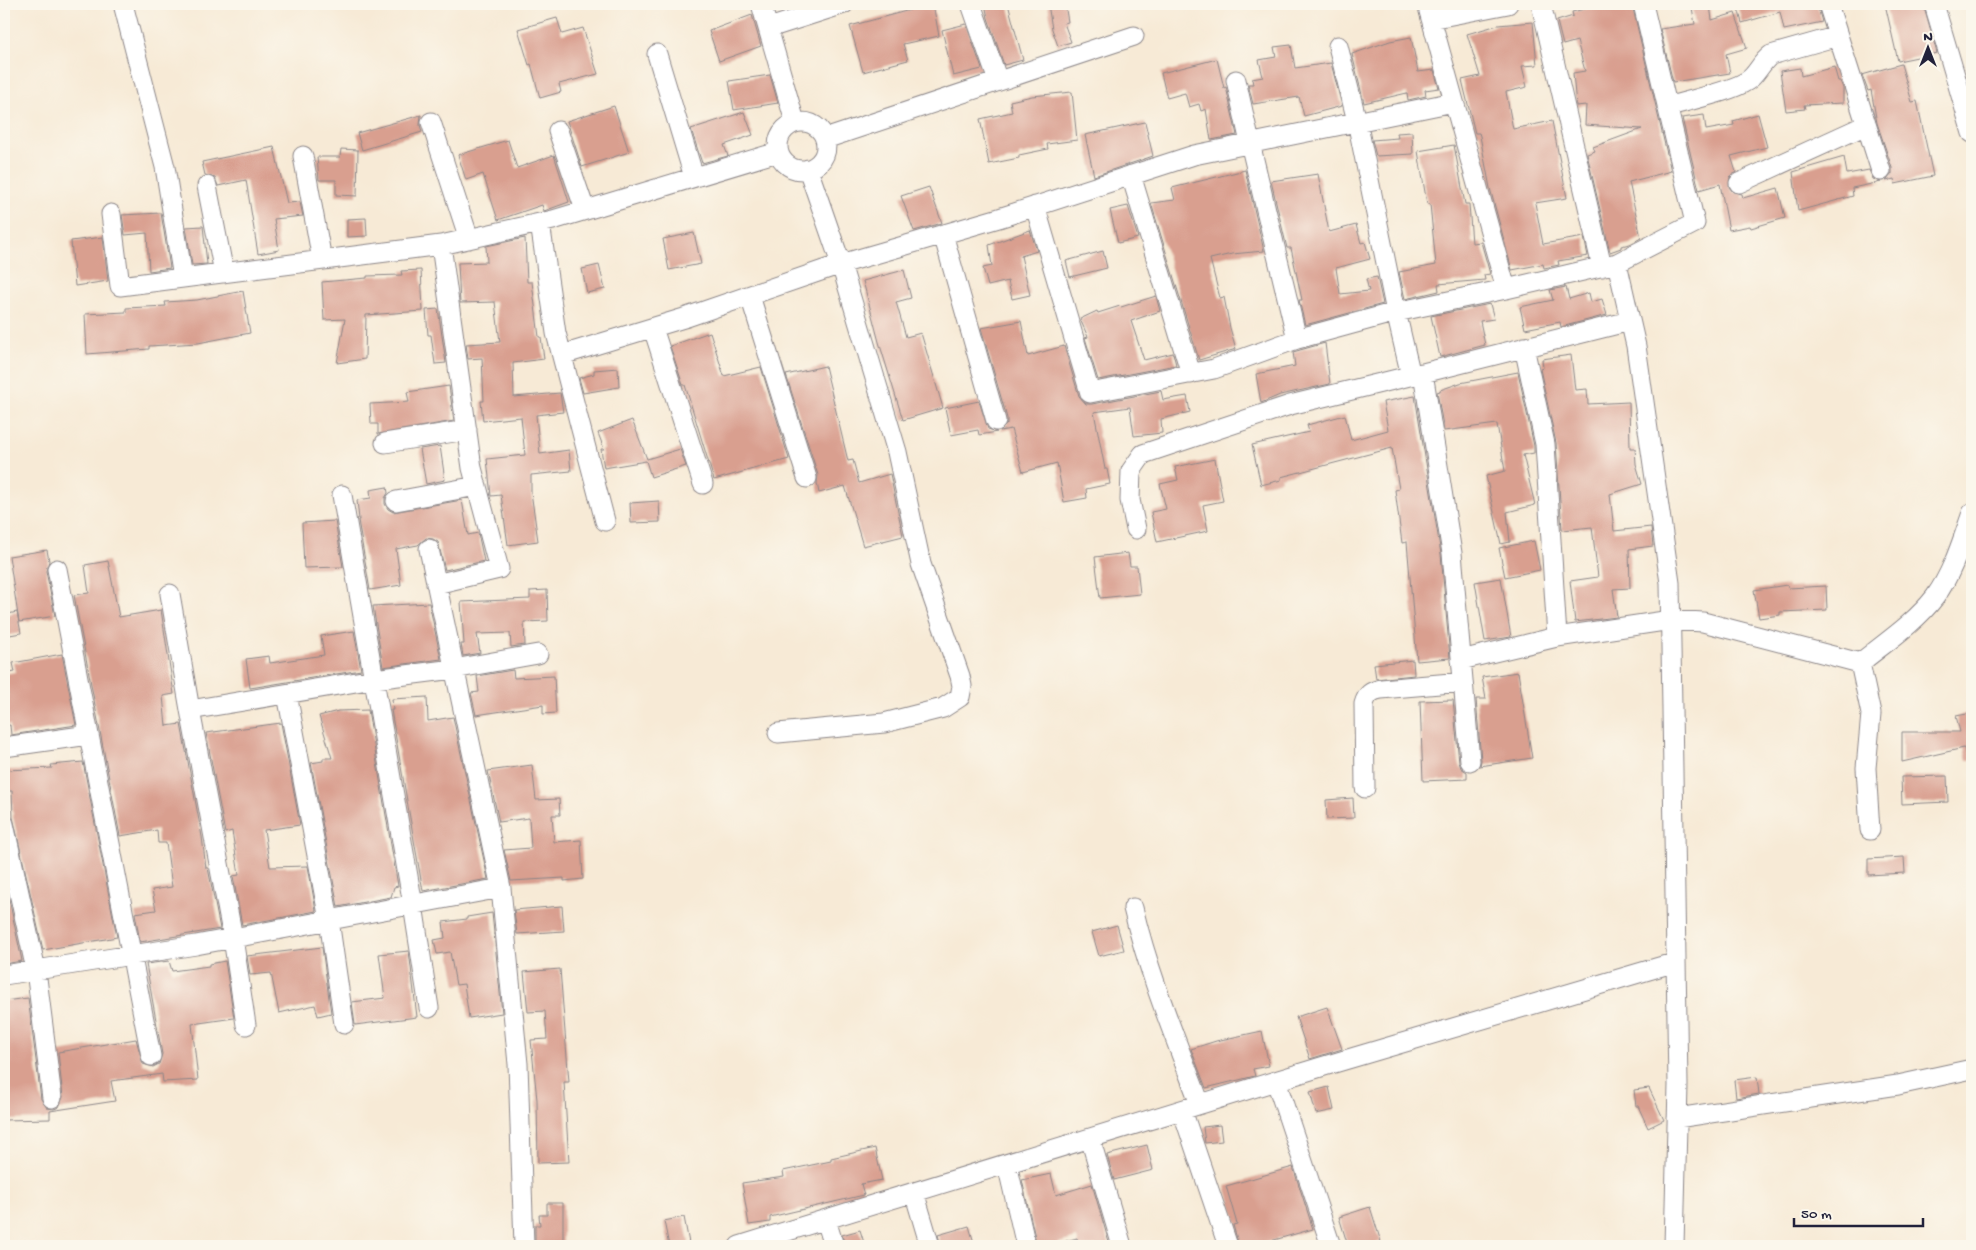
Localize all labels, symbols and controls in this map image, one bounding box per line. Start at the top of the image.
north arrow [1904,22,1954,72]
text: N [1923,29,1933,46]
scale bar [1794,1195,1922,1227]
text: 50 m [1801,1206,1832,1224]

